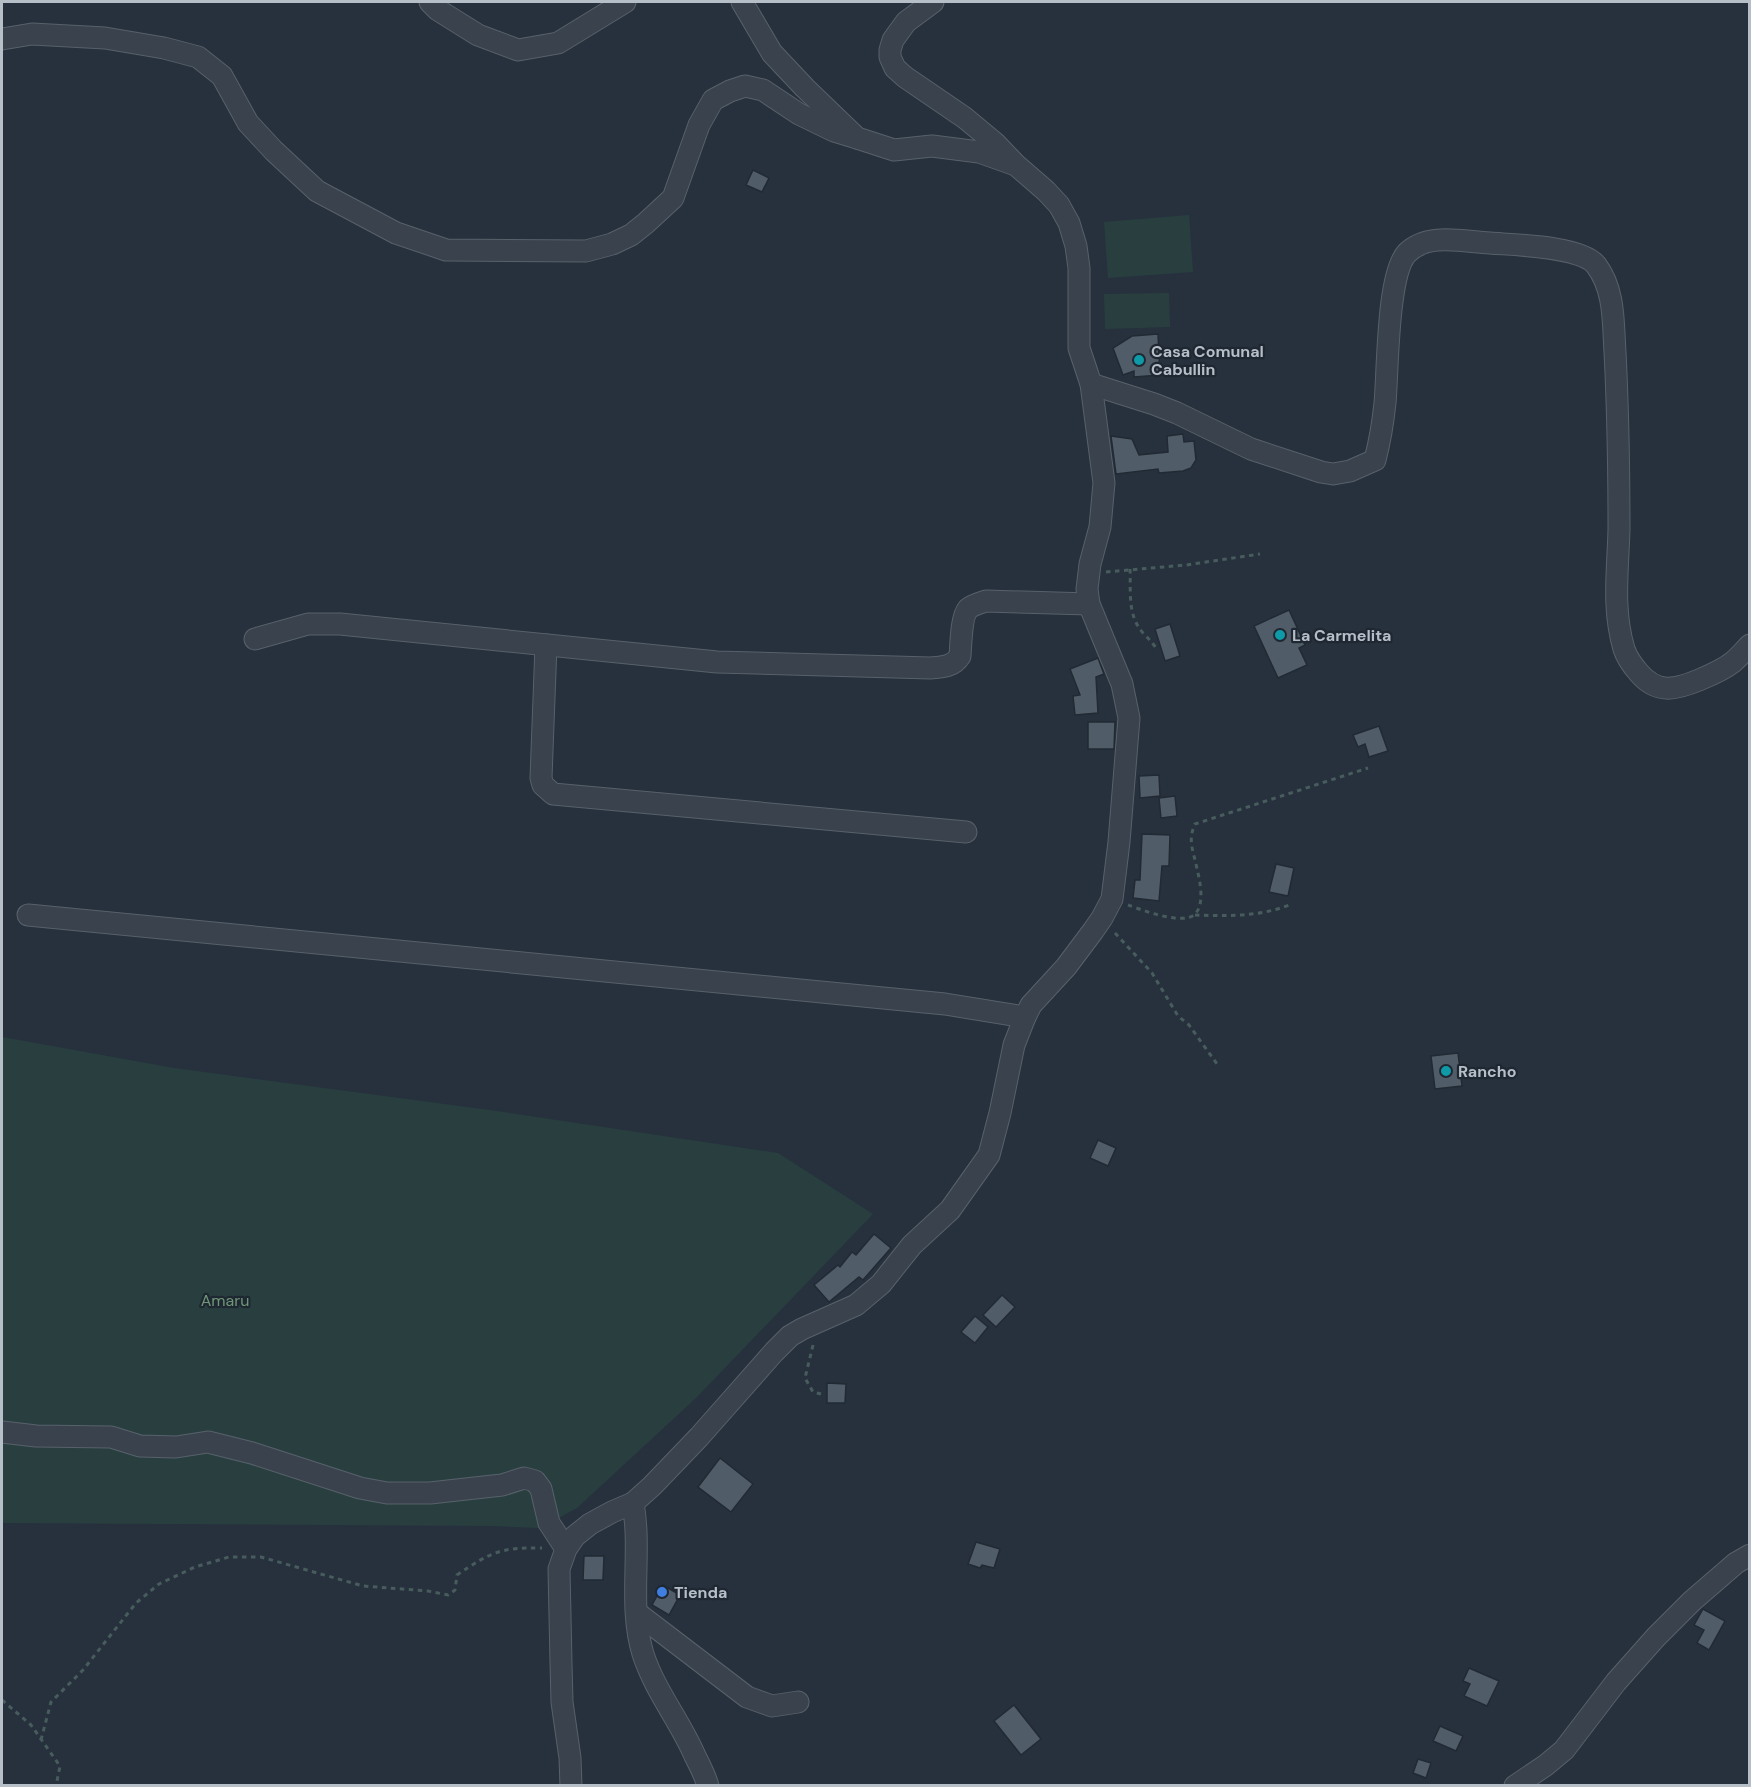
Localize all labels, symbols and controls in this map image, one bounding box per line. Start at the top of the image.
place label: Casa Comunal Cabullin [1151,341,1264,380]
marker: Casa Comunal Cabullin [1132,353,1146,367]
place label: La Carmelita [1292,625,1391,646]
marker: La Carmelita [1273,628,1287,642]
place label: Rancho [1458,1061,1516,1082]
marker: Rancho [1439,1064,1453,1078]
park label: Amaru [201,1290,249,1311]
place label: Tienda [674,1582,727,1603]
marker: Tienda [655,1585,669,1599]

